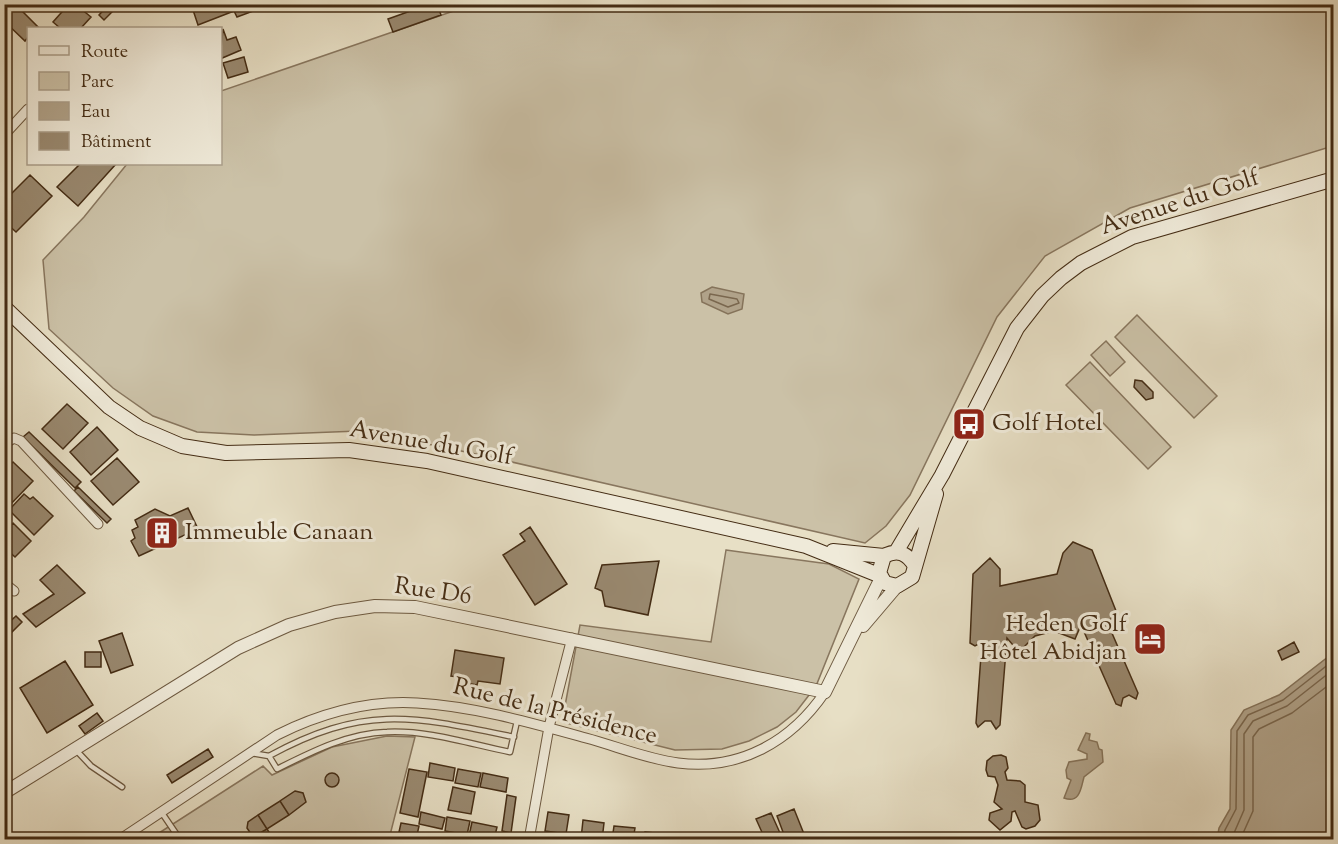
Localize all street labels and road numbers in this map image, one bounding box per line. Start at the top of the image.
street label: Avenue du Golf [1096,161,1265,245]
street label: Avenue du Golf [347,413,517,475]
street label: Rue D6 [392,570,474,614]
street label: Rue de la Présidence [449,670,661,754]

